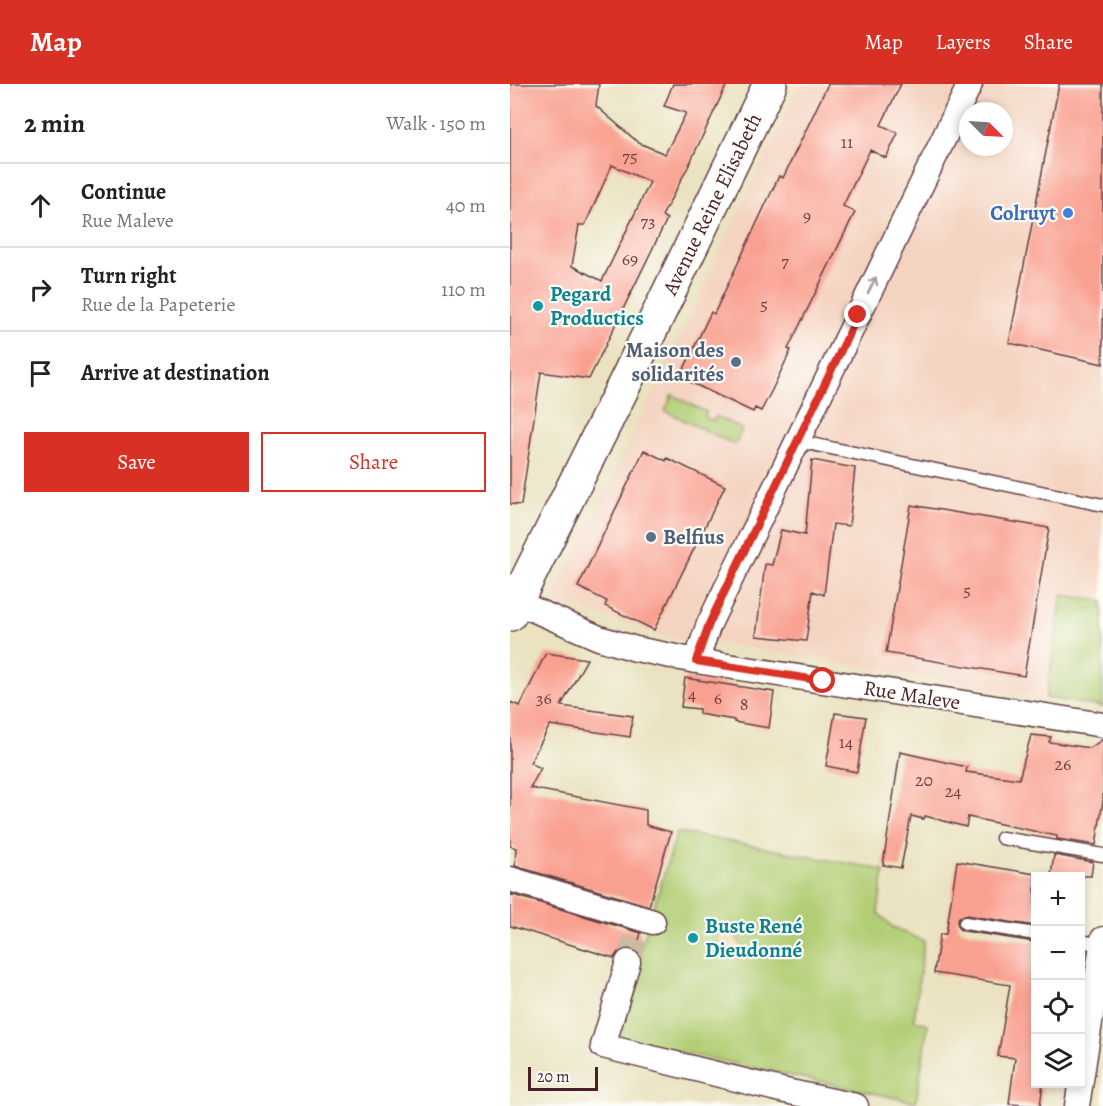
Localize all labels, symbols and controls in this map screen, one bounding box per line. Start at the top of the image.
text: Map [30,23,82,61]
text: Map [864,28,903,56]
text: Layers [936,28,991,56]
text: Share [1024,28,1073,56]
north arrow [959,102,1013,156]
text: 2 min [24,106,85,141]
street label: Avenue Reine Elisabeth [655,108,768,301]
text: Walk · 150 m [386,110,486,137]
house number: 11 [841,130,853,154]
house number: 75 [622,144,638,168]
text: Continue [81,177,166,207]
icon: ahead [24,189,57,222]
text: 40 m [446,192,486,219]
place label: Colruyt [990,199,1056,227]
house number: 9 [803,204,811,228]
marker: Colruyt [1061,206,1075,220]
text: Rue Maleve [81,207,174,234]
house number: 73 [640,209,656,233]
house number: 69 [622,247,638,271]
house number: 7 [781,249,789,273]
text: Turn right [81,261,177,291]
icon: right [24,273,57,306]
text: 110 m [441,276,486,303]
one-way arrow [867,276,879,294]
place label: Pegard Productics [550,280,644,332]
text: Rue de la Papeterie [81,291,235,318]
house number: 5 [760,292,768,316]
marker: Pegard Productics [531,299,545,313]
route end [844,301,870,327]
place label: Maison des solidarités [626,336,724,388]
marker: Maison des solidarités [729,355,743,369]
icon: arrive [24,357,57,390]
text: Arrive at destination [81,358,270,388]
button: Save [24,432,249,492]
button: Share [261,432,486,492]
place label: Belfius [663,523,724,551]
marker: Belfius [644,530,658,544]
house number: 5 [963,578,971,602]
route start [809,667,835,693]
street label: Rue Maleve [862,674,962,716]
house number: 4 [688,682,696,706]
house number: 36 [536,686,552,710]
house number: 6 [714,686,722,710]
house number: 8 [740,692,748,716]
house number: 14 [839,730,853,754]
house number: 26 [1055,752,1071,776]
house number: 20 [915,768,933,792]
house number: 24 [945,779,961,803]
map controls [1031,872,1085,1088]
button: + [1031,872,1085,926]
place label: Buste René Dieudonné [705,912,803,964]
button: − [1031,926,1085,980]
marker: Buste René Dieudonné [686,931,700,945]
button: locate [1031,980,1085,1034]
button: layers [1031,1034,1085,1088]
scale bar [528,1064,598,1092]
text: 20 m [537,1066,570,1088]

